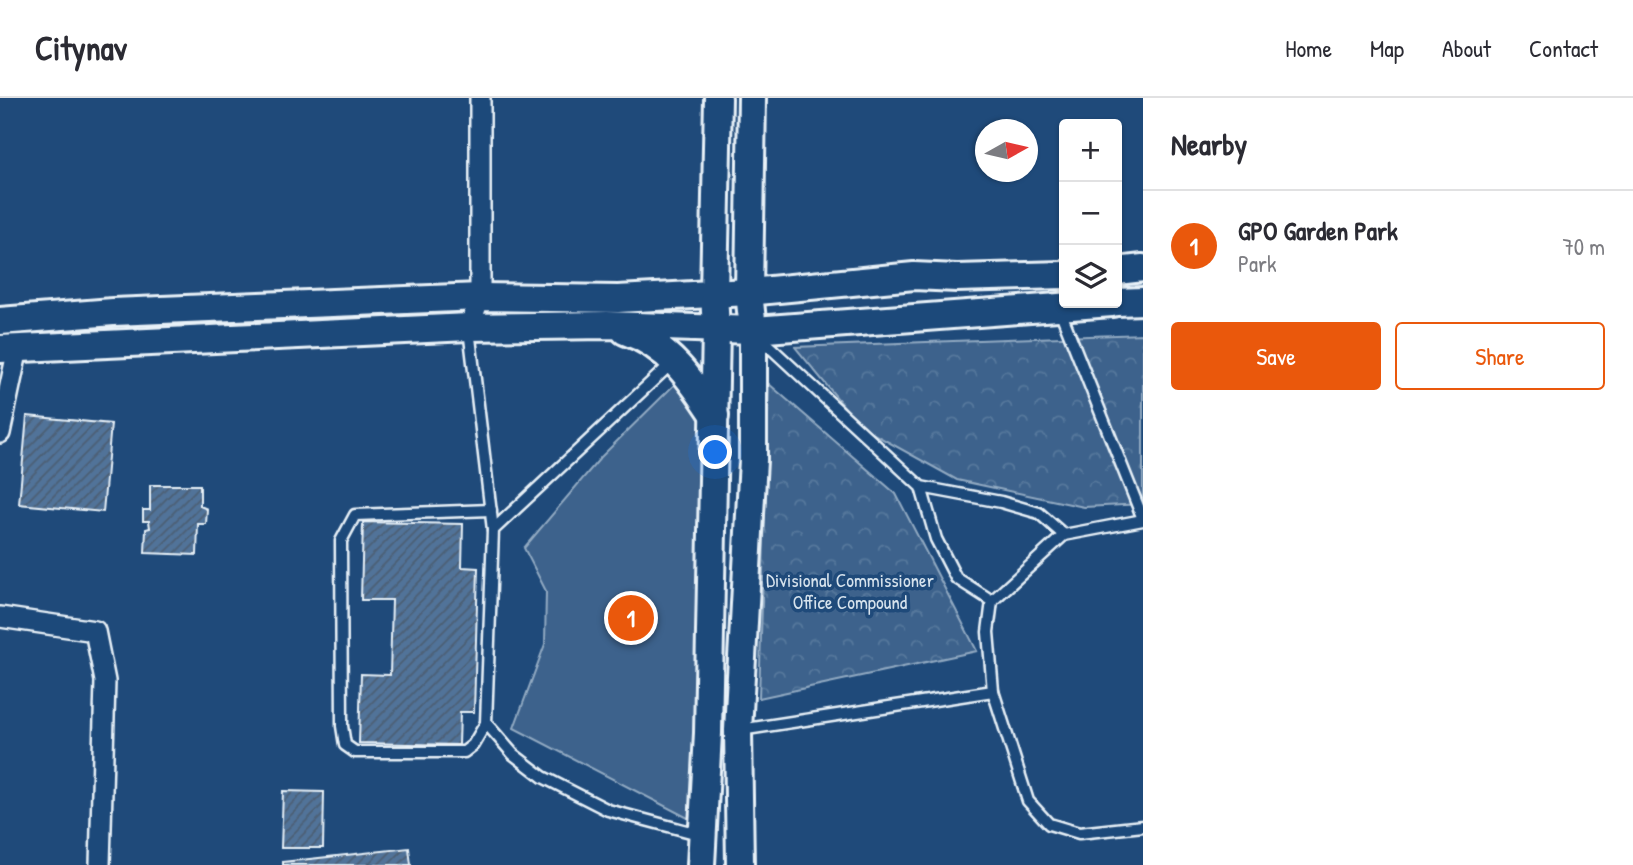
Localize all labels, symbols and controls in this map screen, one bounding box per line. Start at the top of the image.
text: Citynav [35,26,127,70]
text: Home [1285,32,1332,64]
text: Map [1370,32,1404,64]
text: About [1442,32,1491,64]
text: Contact [1529,32,1598,64]
north arrow [975,119,1038,182]
map controls [1059,119,1122,308]
button: + [1059,119,1122,182]
text: Nearby [1171,124,1247,164]
button: − [1059,182,1122,245]
text: GPO Garden Park [1238,213,1398,248]
text: 1 [1190,231,1198,262]
text: 70 m [1562,231,1605,262]
button: layers [1059,245,1122,308]
text: Park [1238,248,1276,279]
button: Save [1171,322,1381,390]
button: Share [1395,322,1605,390]
your location [698,435,732,469]
park label: Divisional Commissioner Office Compound [766,567,935,615]
pin: 1 [608,592,654,644]

